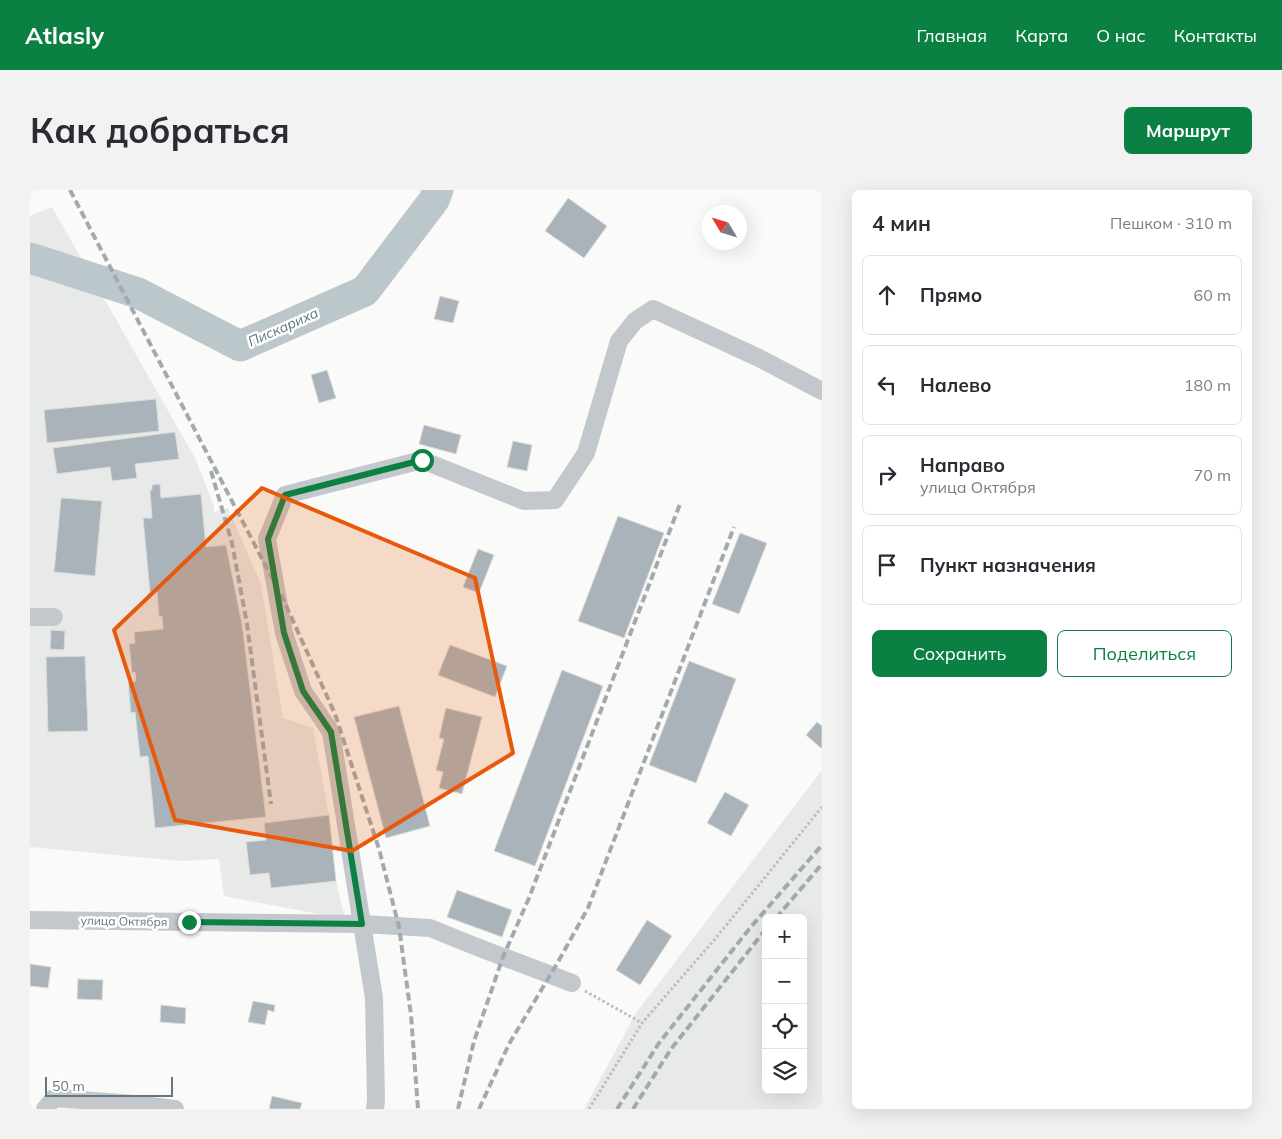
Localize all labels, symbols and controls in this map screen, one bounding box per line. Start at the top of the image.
text: Atlasly [25,20,104,50]
text: Главная [917,24,987,47]
text: Карта [1015,24,1068,47]
text: О нас [1096,24,1146,47]
text: Контакты [1174,24,1257,47]
button: Маршрут [1124,107,1252,154]
text: Как добраться [30,108,290,152]
north arrow [702,205,747,250]
text: 4 мин [872,210,931,236]
text: Пешком · 310 m [1110,213,1232,233]
icon: ahead [873,281,901,309]
text: Прямо [920,283,982,307]
text: 60 m [1194,285,1231,305]
water label: Пискариха [245,303,321,351]
icon: left [873,371,901,399]
text: Налево [920,373,992,397]
text: 180 m [1184,375,1231,395]
route start [411,449,434,472]
text: Направо [920,453,1005,477]
icon: right [873,461,901,489]
text: 70 m [1194,465,1231,485]
text: улица Октября [920,477,1036,497]
icon: arrive [873,551,901,579]
text: Пункт назначения [920,553,1096,577]
button: Сохранить [872,630,1047,677]
button: Поделиться [1057,630,1232,677]
route end [178,911,201,934]
street label: улица Октября [80,913,168,929]
map controls [762,914,807,1094]
button: + [762,914,807,959]
button: − [762,959,807,1004]
button: locate [762,1004,807,1049]
button: layers [762,1049,807,1094]
scale bar [45,1074,172,1097]
text: 50 m [52,1077,85,1095]

